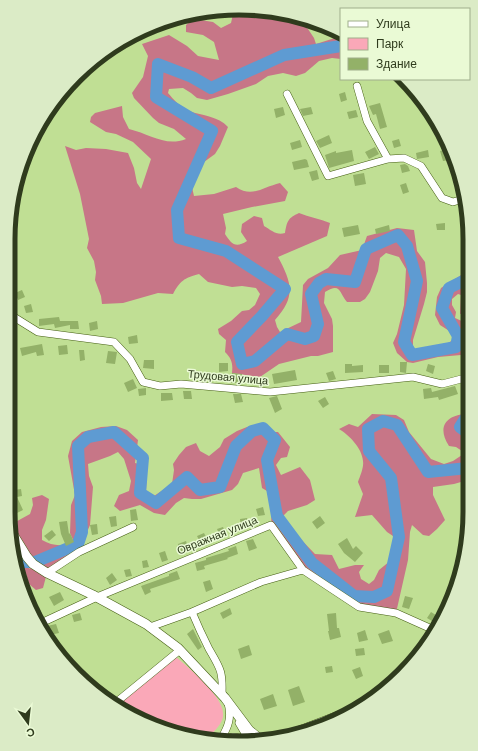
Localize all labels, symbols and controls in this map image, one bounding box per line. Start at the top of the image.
legend [340,8,470,80]
text: Улица [376,17,410,31]
text: Парк [376,37,404,51]
text: Здание [376,57,417,71]
street label: Трудовая улица [187,367,270,387]
street label: Овражная улица [175,513,260,557]
north arrow [8,703,48,743]
text: С [25,726,36,739]

